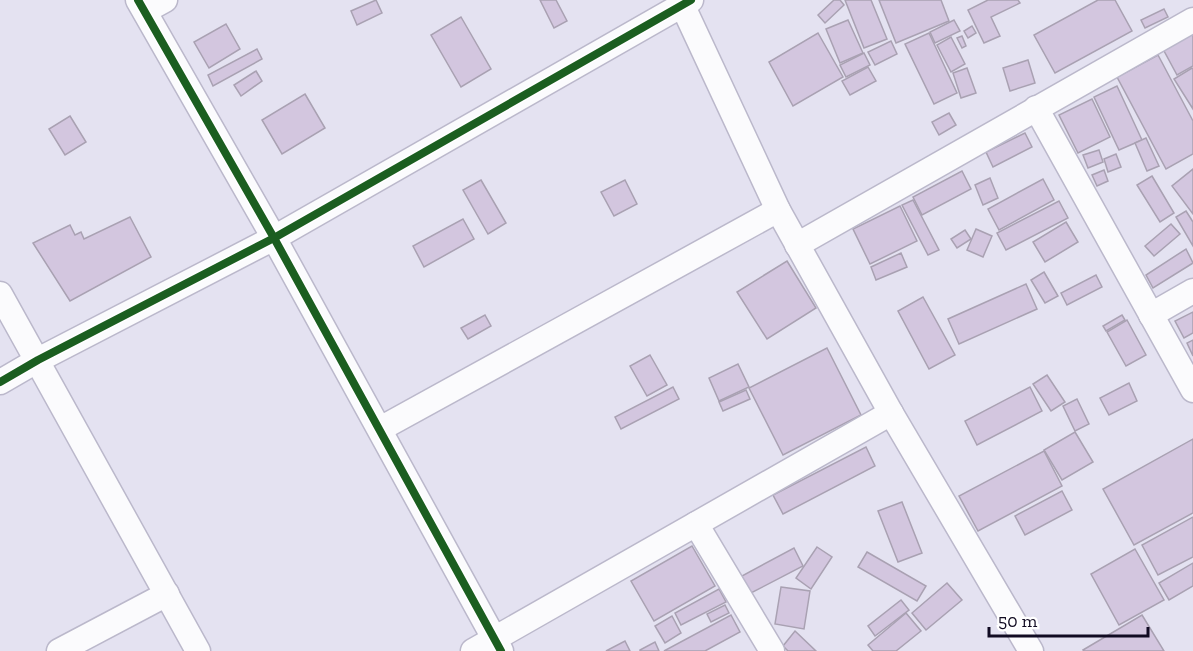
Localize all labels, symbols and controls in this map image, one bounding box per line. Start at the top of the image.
scale bar [989,600,1148,638]
text: 50 m [998,610,1038,632]

